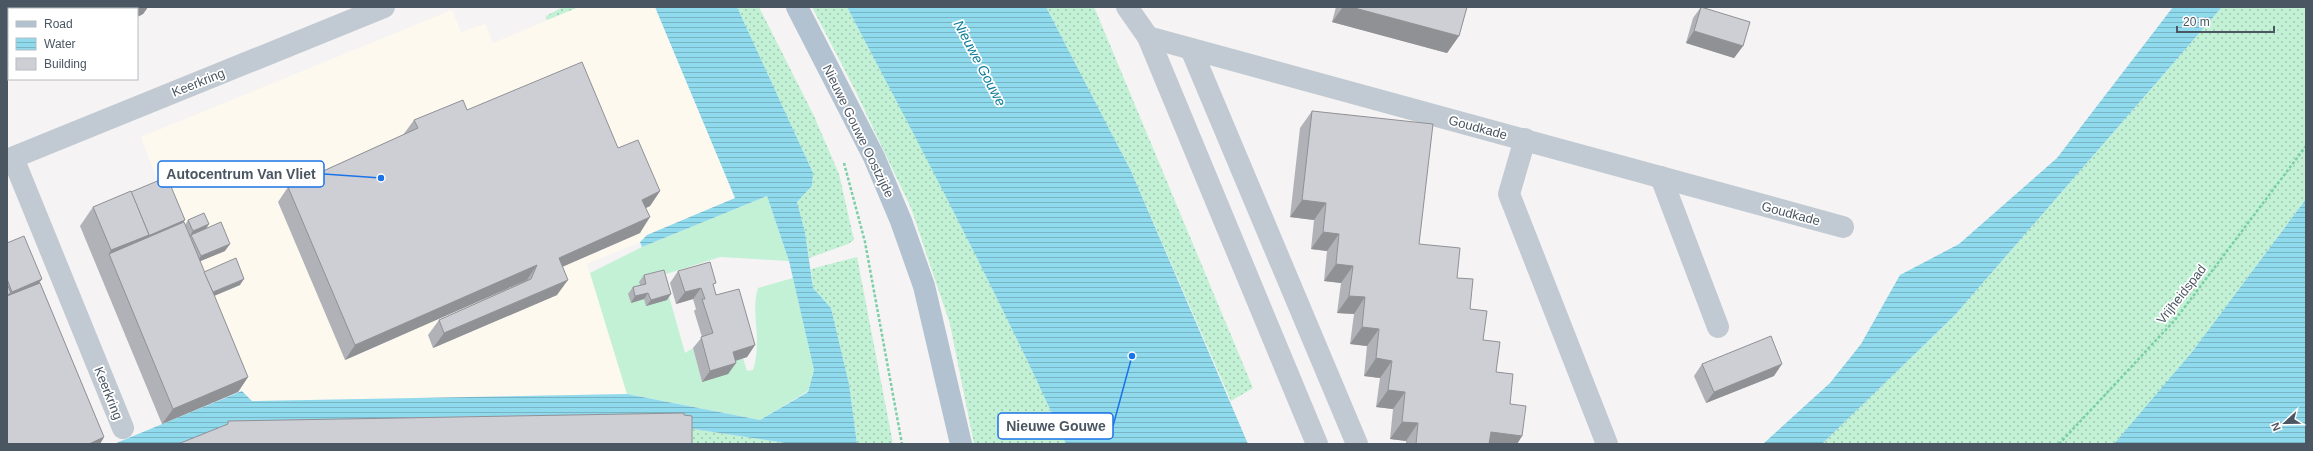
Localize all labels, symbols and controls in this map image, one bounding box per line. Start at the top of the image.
legend [8,8,138,80]
scale bar [2177,8,2274,34]
text: 20 m [2183,15,2210,29]
text: Road [44,17,73,31]
water label: Nieuwe Gouwe [951,17,1009,109]
text: Water [44,37,76,51]
text: Building [44,57,87,71]
street label: Nieuwe Gouwe Oostzijde [820,62,897,200]
street label: Keerkring [170,65,227,100]
street label: Goudkade [1447,112,1509,142]
callout: Autocentrum Van Vliet [158,161,324,187]
text: Autocentrum Van Vliet [166,166,316,182]
street label: Goudkade [1760,198,1822,228]
street label: Vrijheidspad [2154,262,2209,327]
street label: Keerkring [91,365,126,422]
north arrow [2265,403,2305,443]
callout: Nieuwe Gouwe [998,413,1113,439]
text: Nieuwe Gouwe [1006,418,1106,434]
text: N [2269,421,2283,433]

